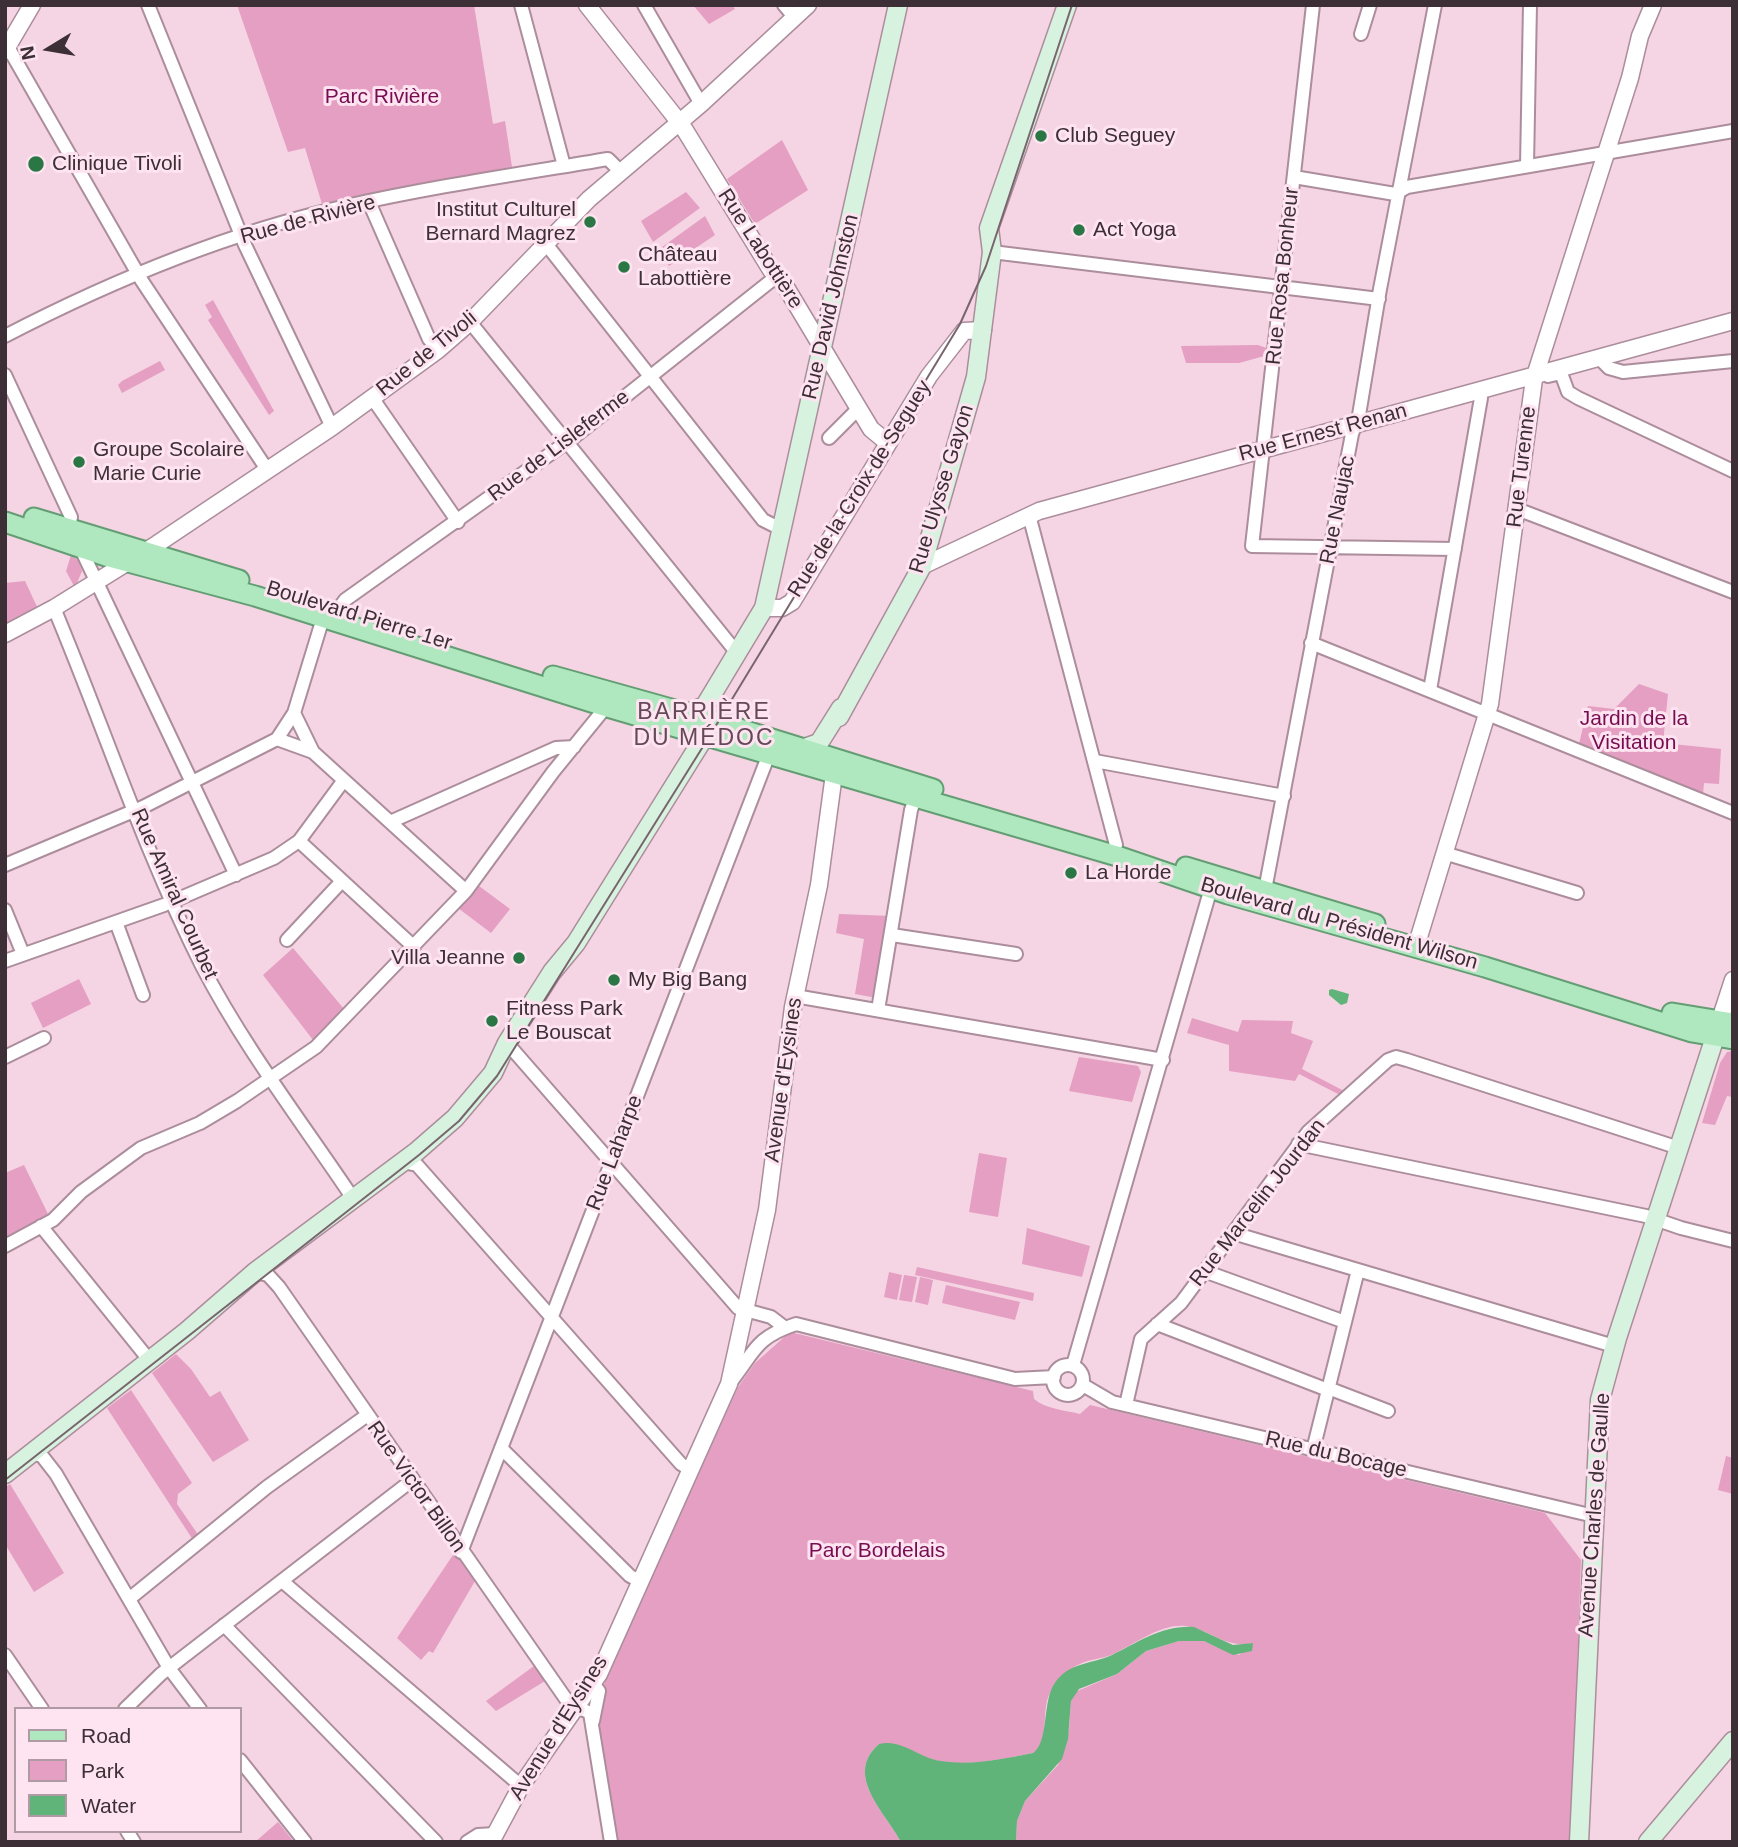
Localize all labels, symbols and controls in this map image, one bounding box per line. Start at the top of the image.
north arrow [14,14,84,84]
text: N [16,44,40,62]
park label: Parc Rivière [325,84,439,110]
place label: Club Seguey [1055,123,1175,149]
marker: Club Seguey [1033,128,1049,144]
place label: Clinique Tivoli [52,151,182,177]
marker: Clinique Tivoli [26,154,46,174]
street label: Rue Labottière [712,184,808,314]
street label: Rue Rosa Bonheur [1261,186,1305,366]
street label: Rue de Rivière [238,190,378,250]
place label: Institut Culturel Bernard Magrez [425,197,576,247]
street label: Rue David Johnston [797,212,865,402]
marker: Institut Culturel Bernard Magrez [582,214,598,230]
place label: Act Yoga [1093,217,1176,243]
marker: Act Yoga [1071,222,1087,238]
place label: Château Labottière [638,242,731,292]
marker: Château Labottière [616,259,632,275]
street label: Rue de Tivoli [372,306,482,402]
street label: Rue de la Croix de Seguey [783,376,937,602]
street label: Rue de Lisleferme [483,385,635,507]
street label: Rue Ernest Renan [1236,398,1410,468]
street label: Rue Ulysse Gayon [904,402,980,576]
street label: Rue Turenne [1502,405,1542,529]
place label: Groupe Scolaire Marie Curie [93,437,245,487]
marker: Groupe Scolaire Marie Curie [71,454,87,470]
street label: Rue Naujac [1315,454,1361,566]
street label: Boulevard Pierre 1er [263,576,455,656]
district label: BARRIÈRE DU MÉDOC [634,699,774,753]
park label: Jardin de la Visitation [1580,706,1688,756]
street label: Rue Amiral Courbet [125,805,223,983]
place label: La Horde [1085,860,1171,886]
marker: La Horde [1063,865,1079,881]
street label: Boulevard du Président Wilson [1198,872,1480,976]
place label: Villa Jeanne [391,945,505,971]
marker: Villa Jeanne [511,950,527,966]
place label: My Big Bang [628,967,747,993]
marker: My Big Bang [606,972,622,988]
place label: Fitness Park Le Bouscat [506,996,623,1046]
street label: Avenue d'Eysines [760,996,808,1164]
marker: Fitness Park Le Bouscat [484,1013,500,1029]
street label: Rue Laharpe [581,1092,649,1214]
street label: Rue Marcelin Jourdan [1185,1114,1331,1292]
street label: Avenue Charles de Gaulle [1574,1392,1616,1638]
street label: Rue Victor Billon [361,1416,471,1558]
street label: Rue du Bocage [1263,1426,1409,1484]
park label: Parc Bordelais [809,1538,945,1564]
street label: Avenue d'Eysines [504,1651,614,1805]
legend [14,1707,242,1833]
text: Road [81,1724,131,1747]
text: Park [81,1759,124,1782]
text: Water [81,1794,136,1817]

